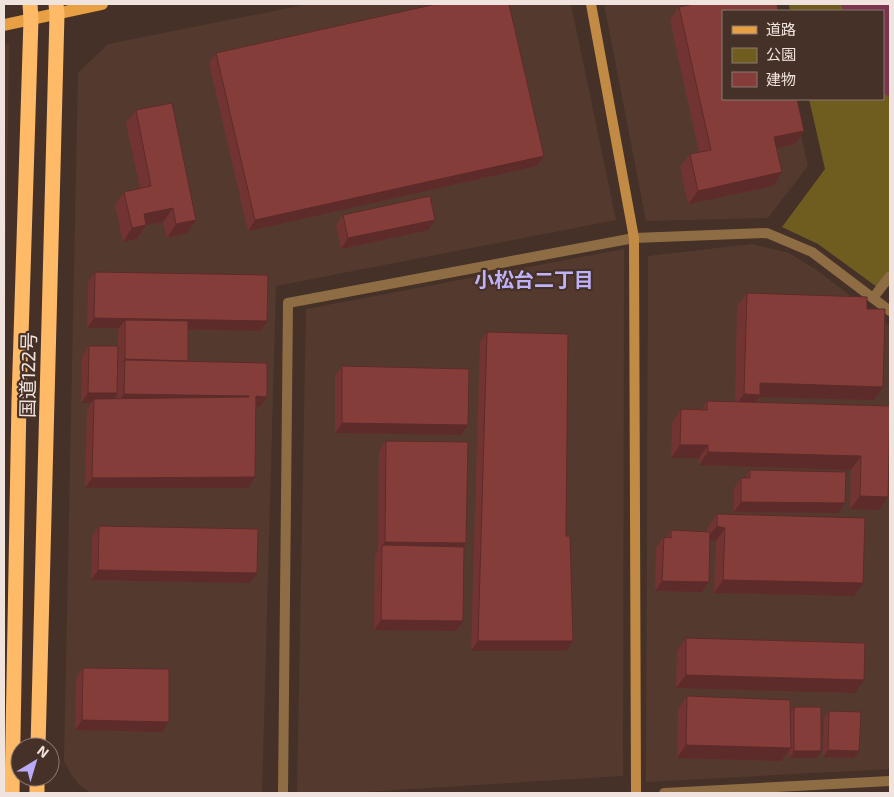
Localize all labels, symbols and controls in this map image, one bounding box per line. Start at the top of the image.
legend [722,10,884,100]
text: 道路 [766,20,796,38]
text: 公園 [766,45,796,63]
text: 建物 [766,70,796,88]
district label: 小松台二丁目 [474,267,594,291]
street label: 国道122号 [15,332,40,418]
north arrow [10,737,60,787]
text: N [34,742,53,761]

